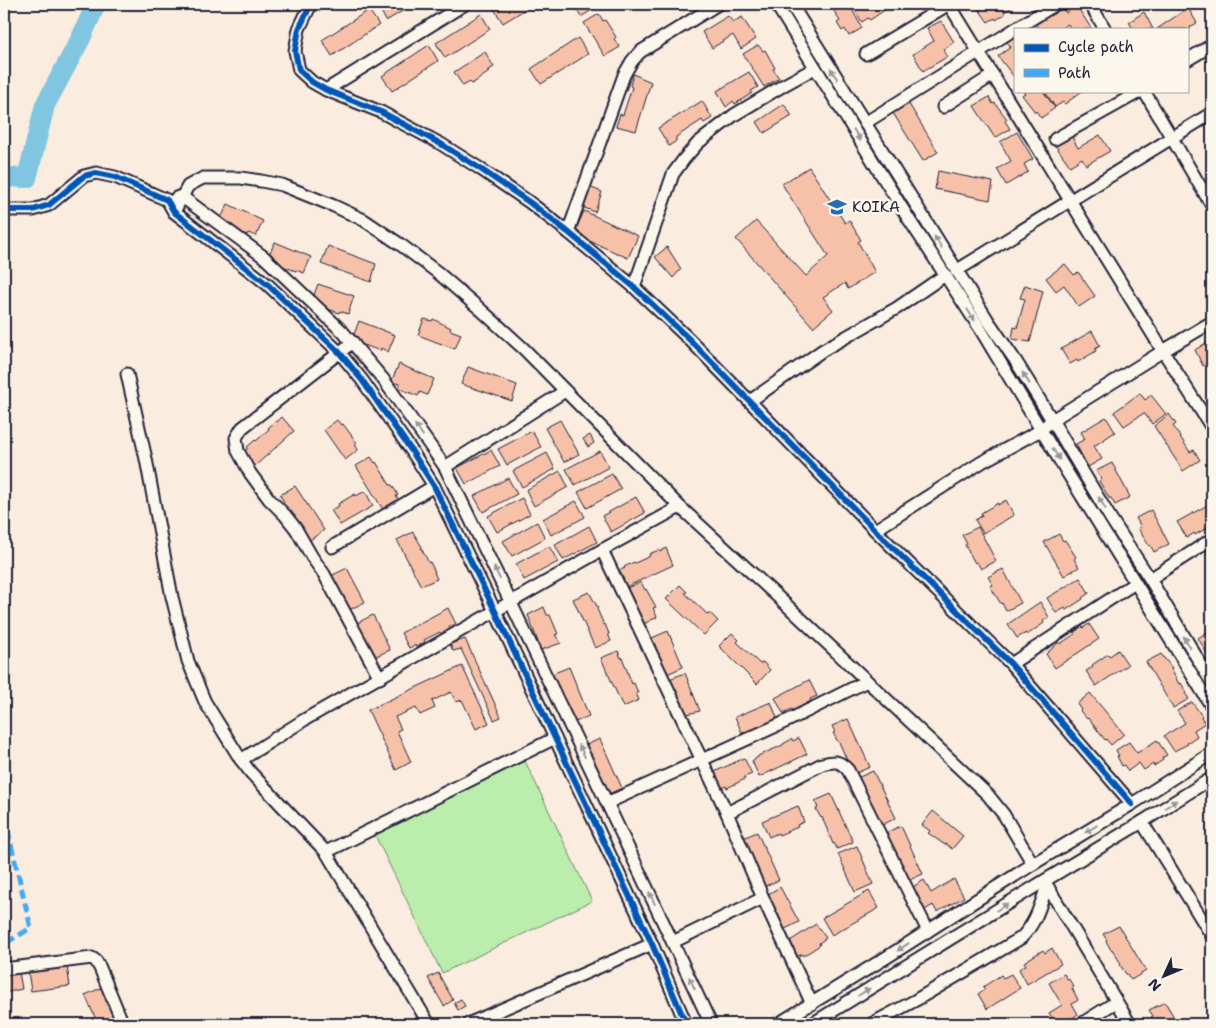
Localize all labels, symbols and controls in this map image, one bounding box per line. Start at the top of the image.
legend [1014,28,1188,92]
text: Cycle path [1058,37,1134,57]
text: Path [1058,63,1091,83]
one-way arrow [830,67,839,80]
one-way arrow [852,128,861,141]
school or university icon: KOIKA [826,196,848,218]
place label: KOIKA [852,197,900,217]
one-way arrow [934,235,943,248]
one-way arrow [967,309,976,322]
one-way arrow [1021,372,1031,385]
one-way arrow [414,424,424,437]
one-way arrow [1051,448,1060,461]
one-way arrow [1098,497,1107,510]
one-way arrow [493,566,501,580]
one-way arrow [1182,635,1191,648]
one-way arrow [578,744,586,758]
one-way arrow [1164,800,1177,809]
one-way arrow [1084,824,1097,833]
one-way arrow [648,891,656,905]
one-way arrow [995,902,1008,911]
one-way arrow [897,942,910,952]
north arrow [1138,950,1188,1000]
text: N [1144,975,1165,995]
one-way arrow [688,976,696,990]
one-way arrow [857,988,870,997]

